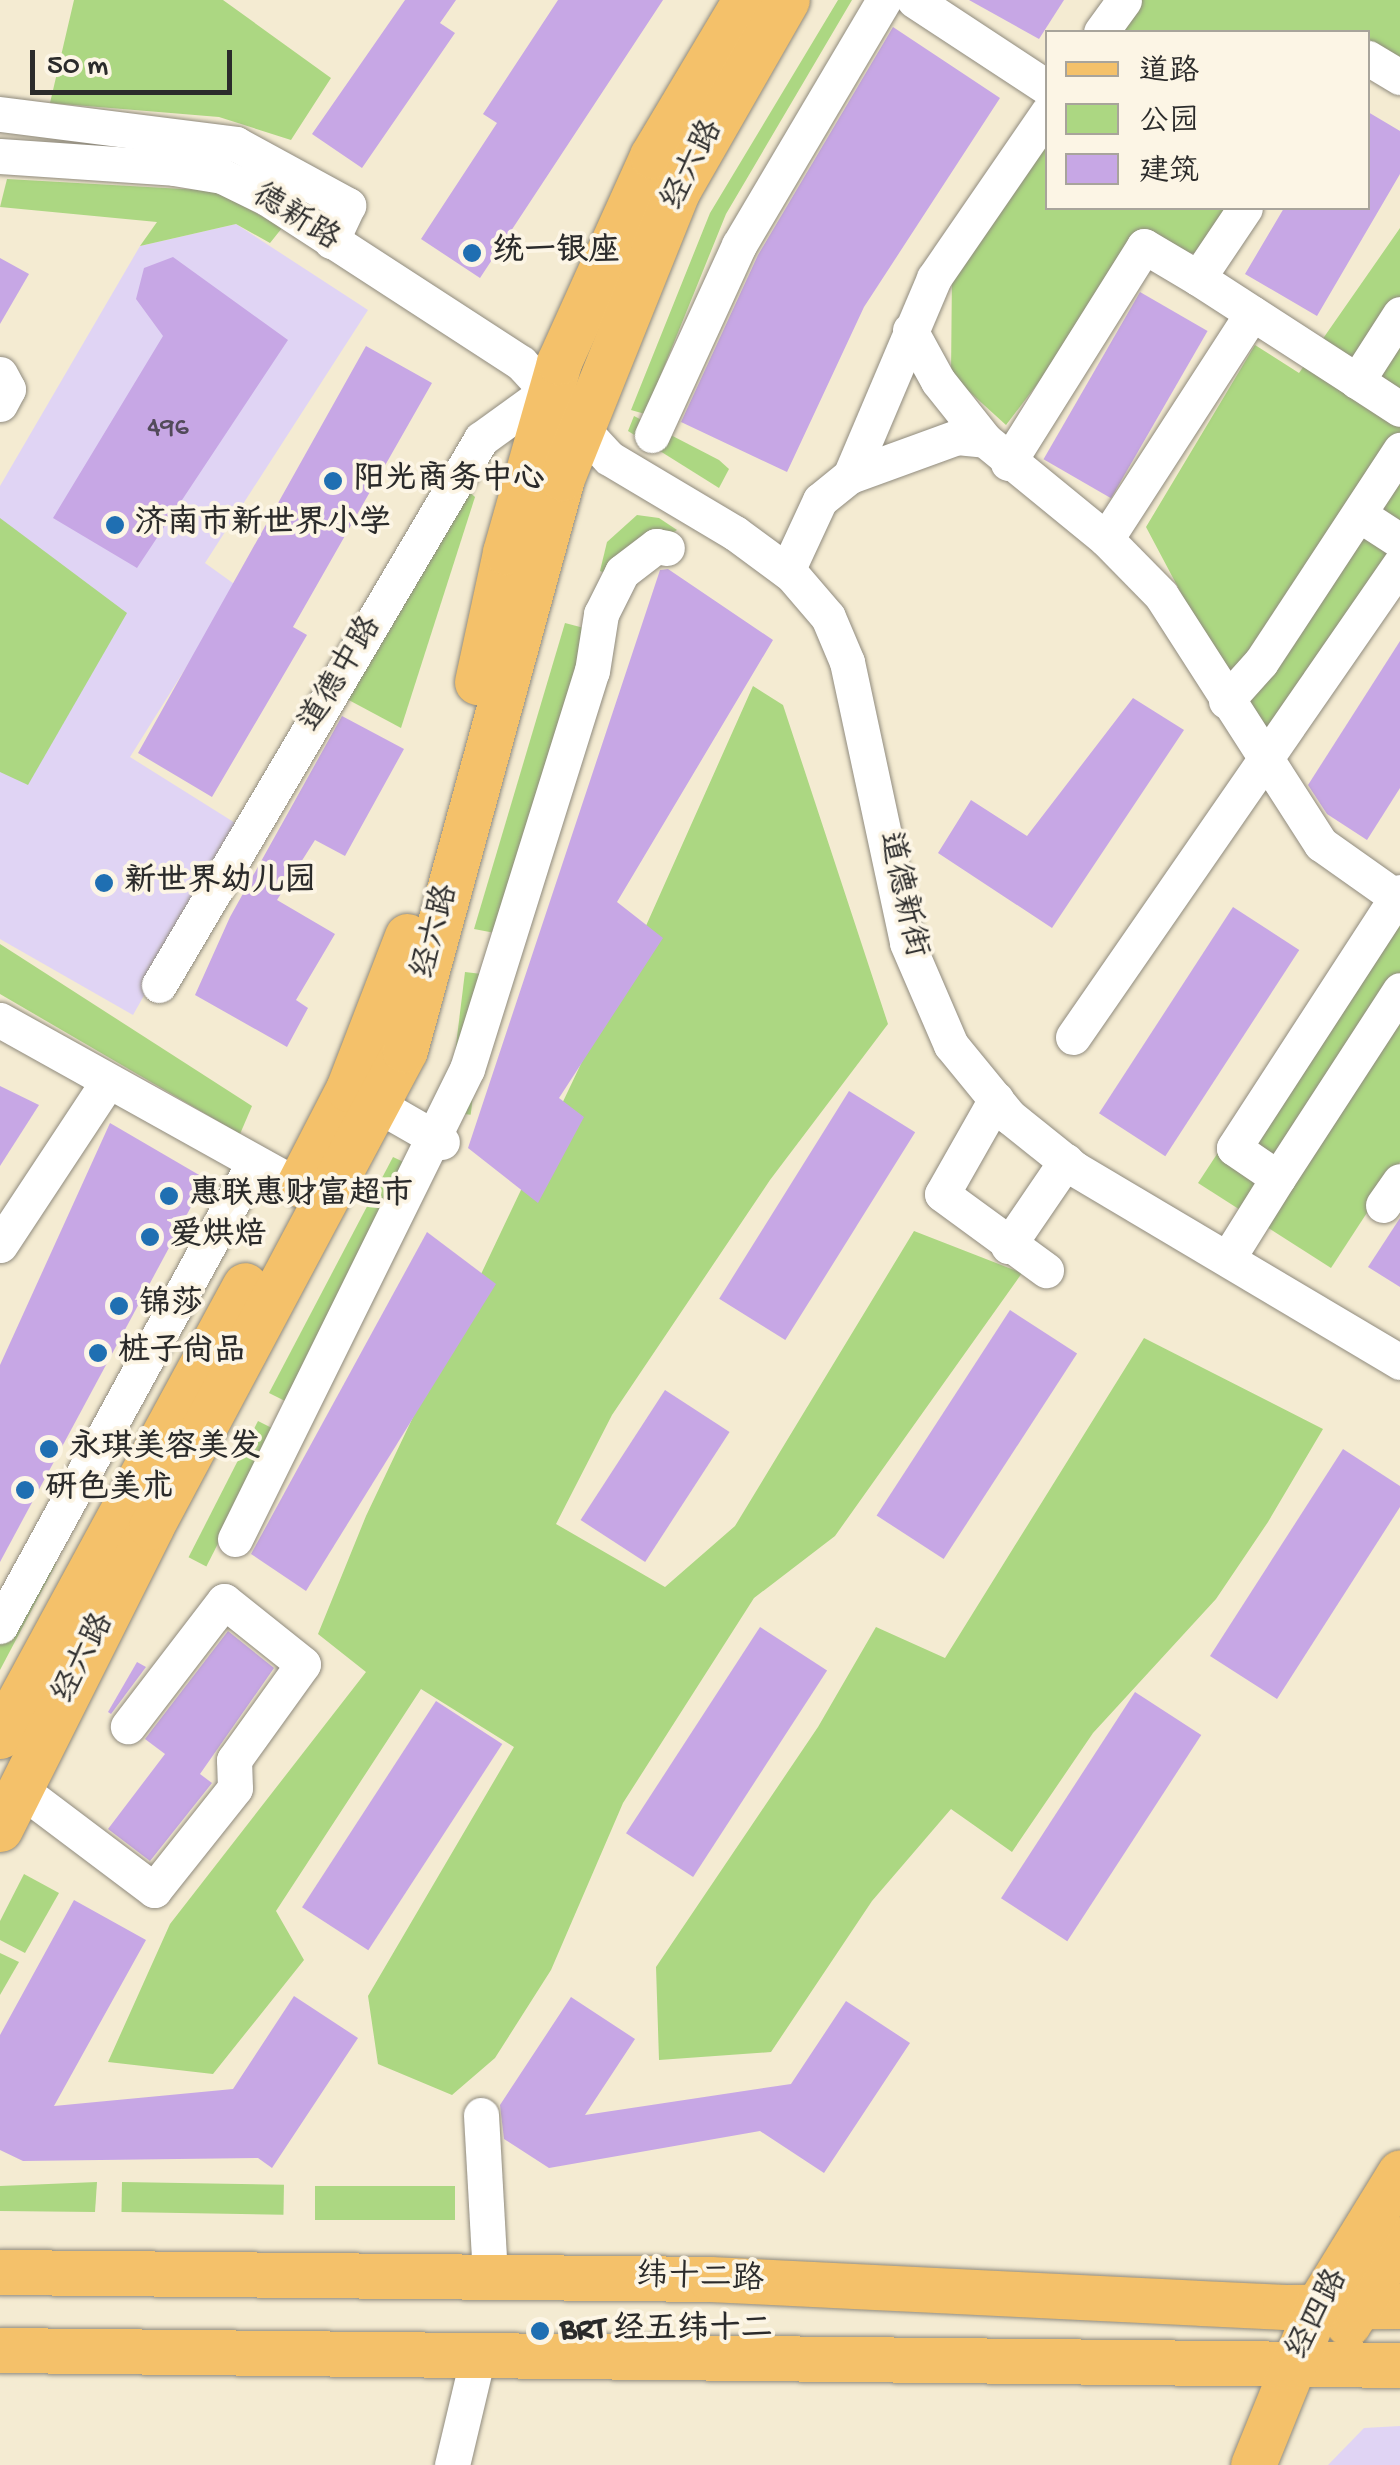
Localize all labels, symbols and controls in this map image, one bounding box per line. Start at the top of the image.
scale bar [35,30,238,92]
legend [1045,30,1370,210]
text: 50 m [47,50,108,85]
text: 道路 [1139,56,1199,91]
text: 公园 [1139,106,1199,141]
street label: 经六路 [655,115,733,217]
text: 建筑 [1139,156,1199,191]
street label: 德新路 [244,177,346,261]
place label: 统一银座 [492,234,620,272]
marker: 统一银座 [461,242,483,264]
house number: 496 [147,412,189,446]
place label: 阳光商务中心 [353,462,545,500]
marker: 阳光商务中心 [322,470,344,492]
place label: 济南市新世界小学 [135,506,391,544]
marker: 济南市新世界小学 [104,514,126,536]
street label: 道德中路 [293,610,391,740]
street label: 道德新街 [868,828,934,962]
place label: 新世界幼儿园 [124,864,316,902]
marker: 新世界幼儿园 [93,872,115,894]
street label: 经六路 [406,881,468,983]
place label: 惠联惠财富超市 [189,1177,413,1215]
marker: 惠联惠财富超市 [158,1185,180,1207]
place label: 爱烘焙 [170,1218,266,1256]
marker: 爱烘焙 [139,1226,161,1248]
place label: 锦莎 [139,1287,203,1325]
marker: 锦莎 [108,1295,130,1317]
place label: 桩子尚品 [118,1334,246,1372]
marker: 桩子尚品 [87,1342,109,1364]
place label: 永琪美容美发 [69,1430,261,1468]
marker: 永琪美容美发 [38,1438,60,1460]
place label: 研色美术 [45,1471,173,1509]
marker: 研色美术 [14,1479,36,1501]
street label: 经六路 [46,1608,124,1710]
street label: 纬十二路 [635,2259,765,2301]
street label: 经四路 [1280,2264,1358,2366]
place label: BRT 经五纬十二 [560,2312,773,2350]
marker: BRT 经五纬十二 [529,2320,551,2342]

